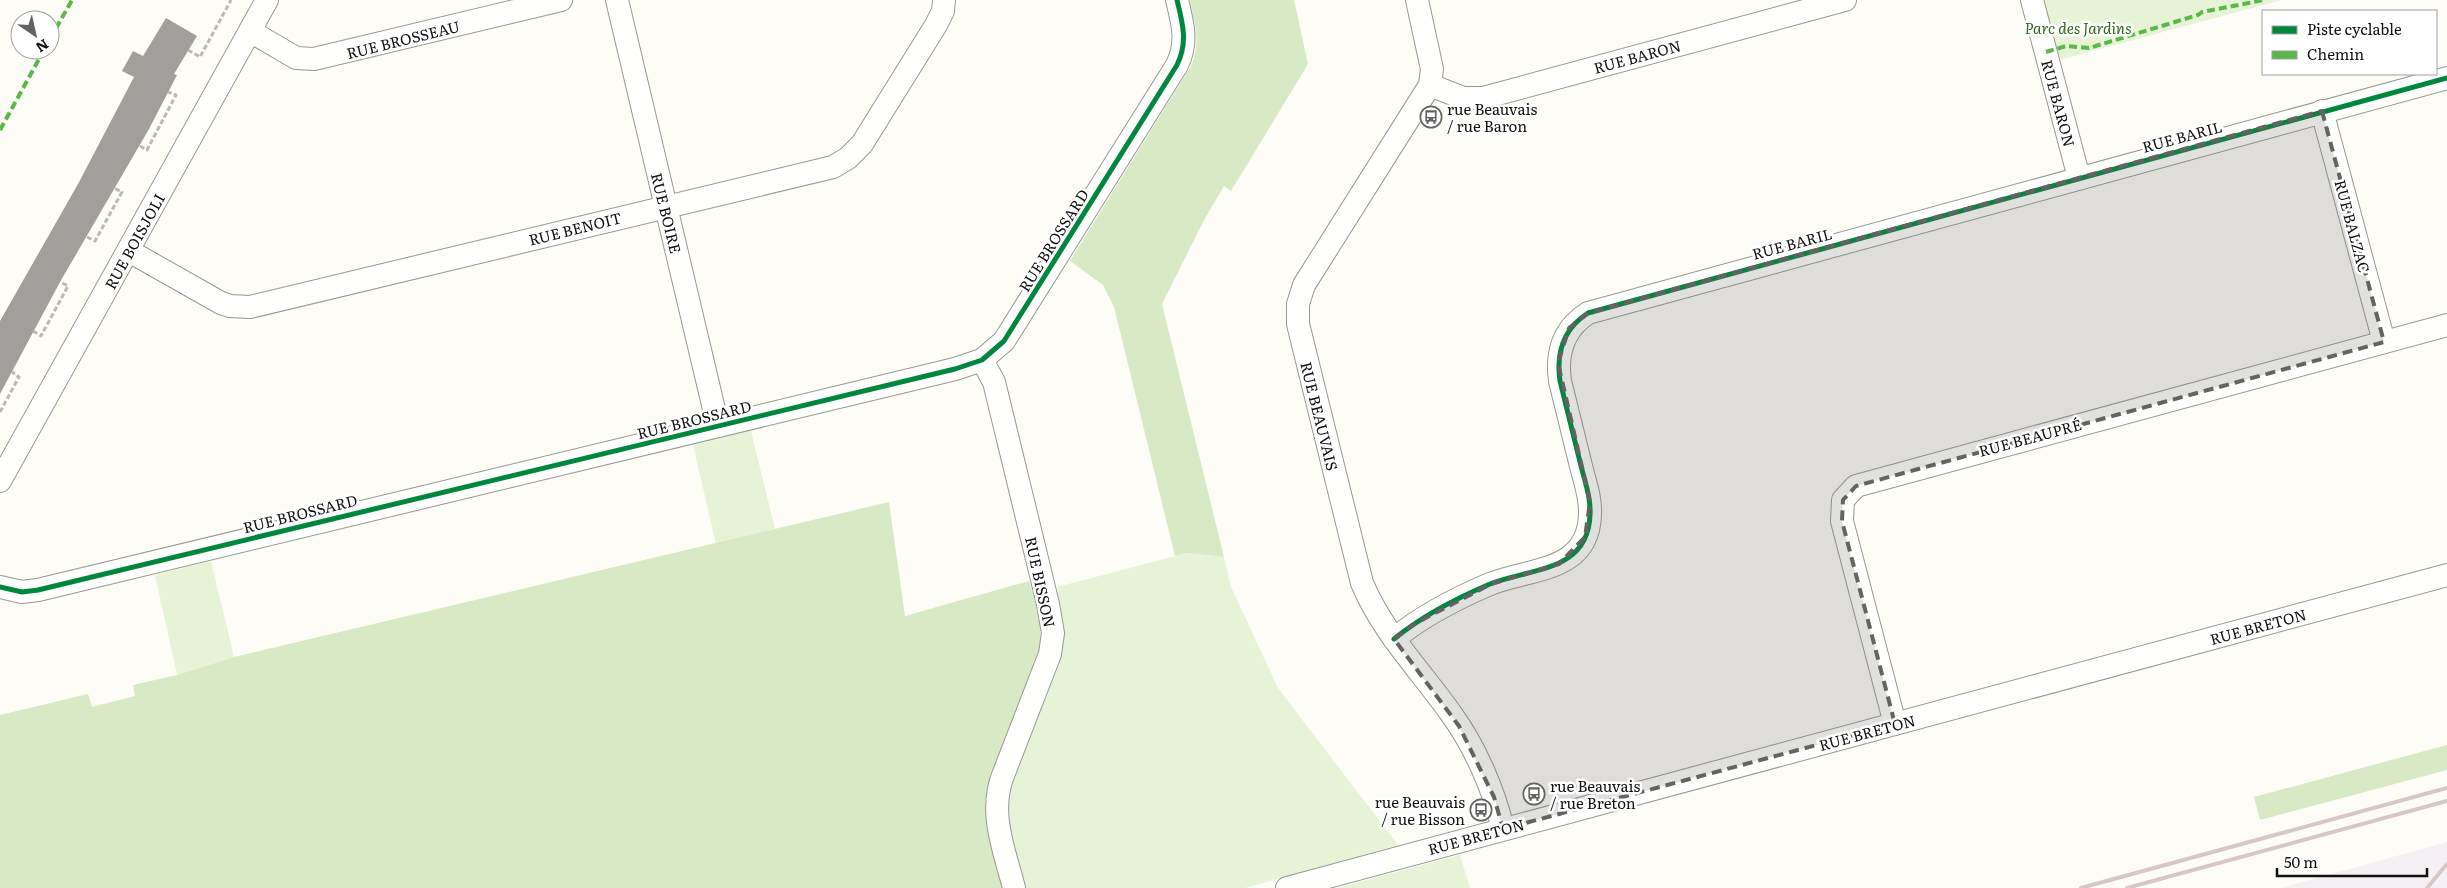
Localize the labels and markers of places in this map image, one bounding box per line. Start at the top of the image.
place label: rue Beauvais / rue Baron [1447,97,1538,137]
bus stop icon: rue Beauvais / rue Baron [1419,105,1443,129]
place label: rue Beauvais / rue Breton [1550,774,1641,814]
bus stop icon: rue Beauvais / rue Breton [1522,782,1546,806]
place label: rue Beauvais / rue Bisson [1375,790,1465,830]
bus stop icon: rue Beauvais / rue Bisson [1469,798,1493,822]

